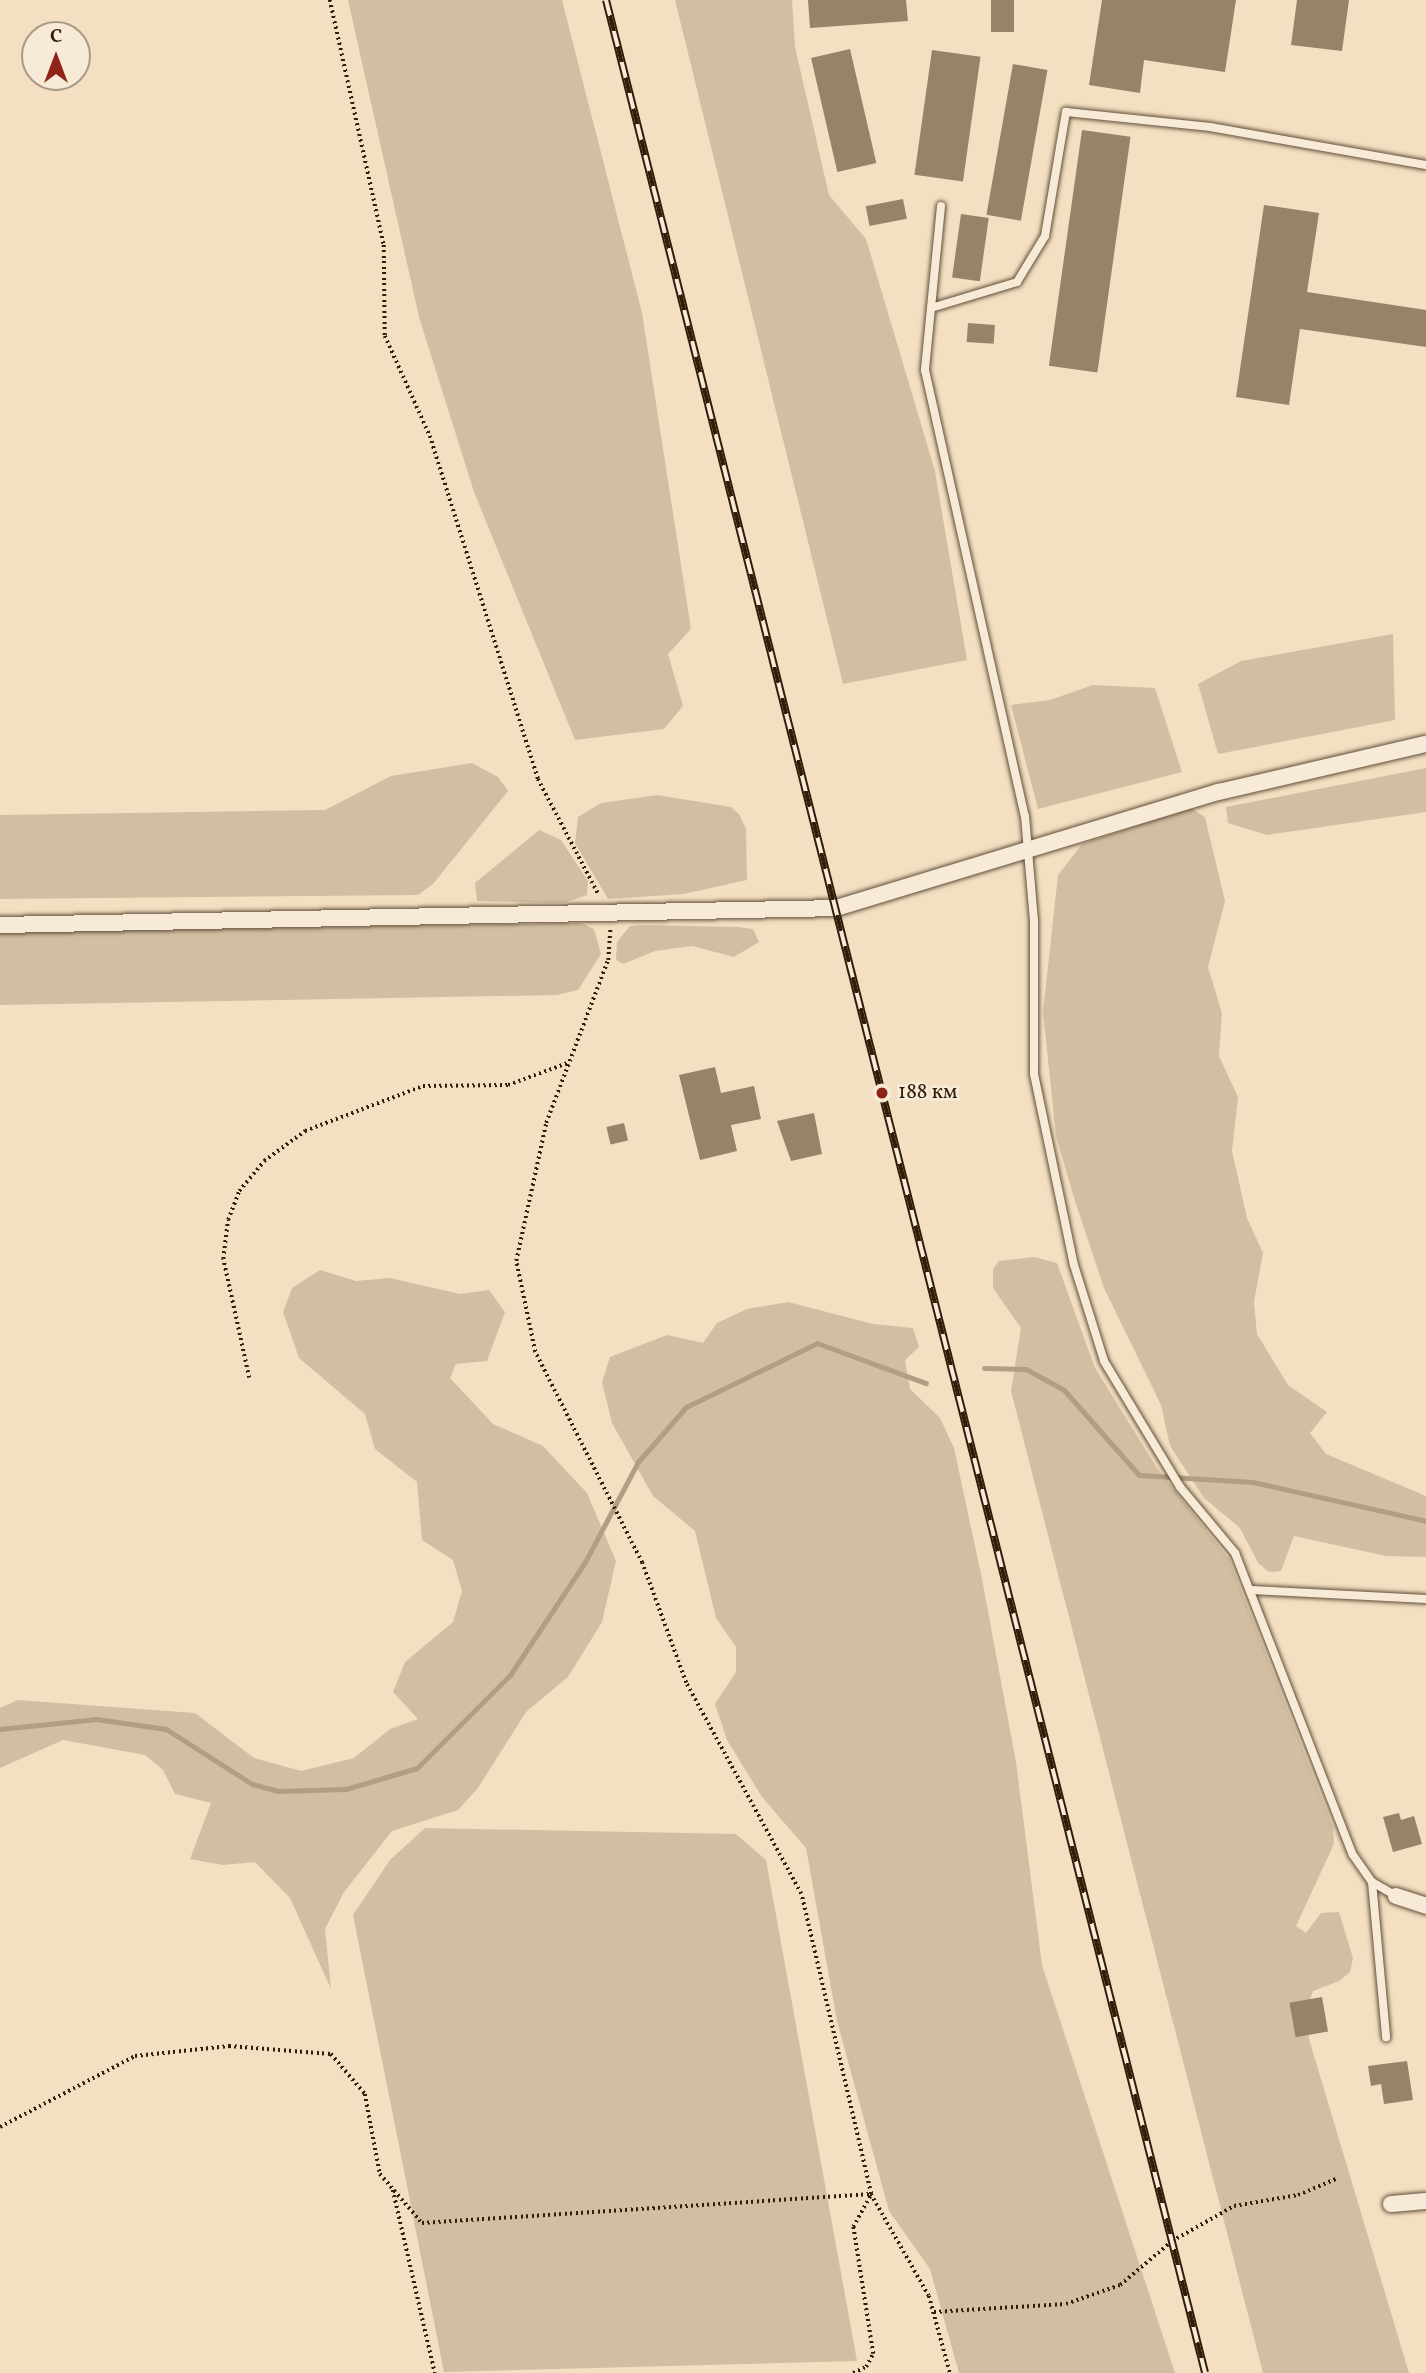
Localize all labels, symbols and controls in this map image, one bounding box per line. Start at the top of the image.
north arrow [21,21,91,91]
text: С [50,24,62,50]
place label: 188 км [898,1080,957,1106]
marker: 188 км [872,1083,892,1103]

